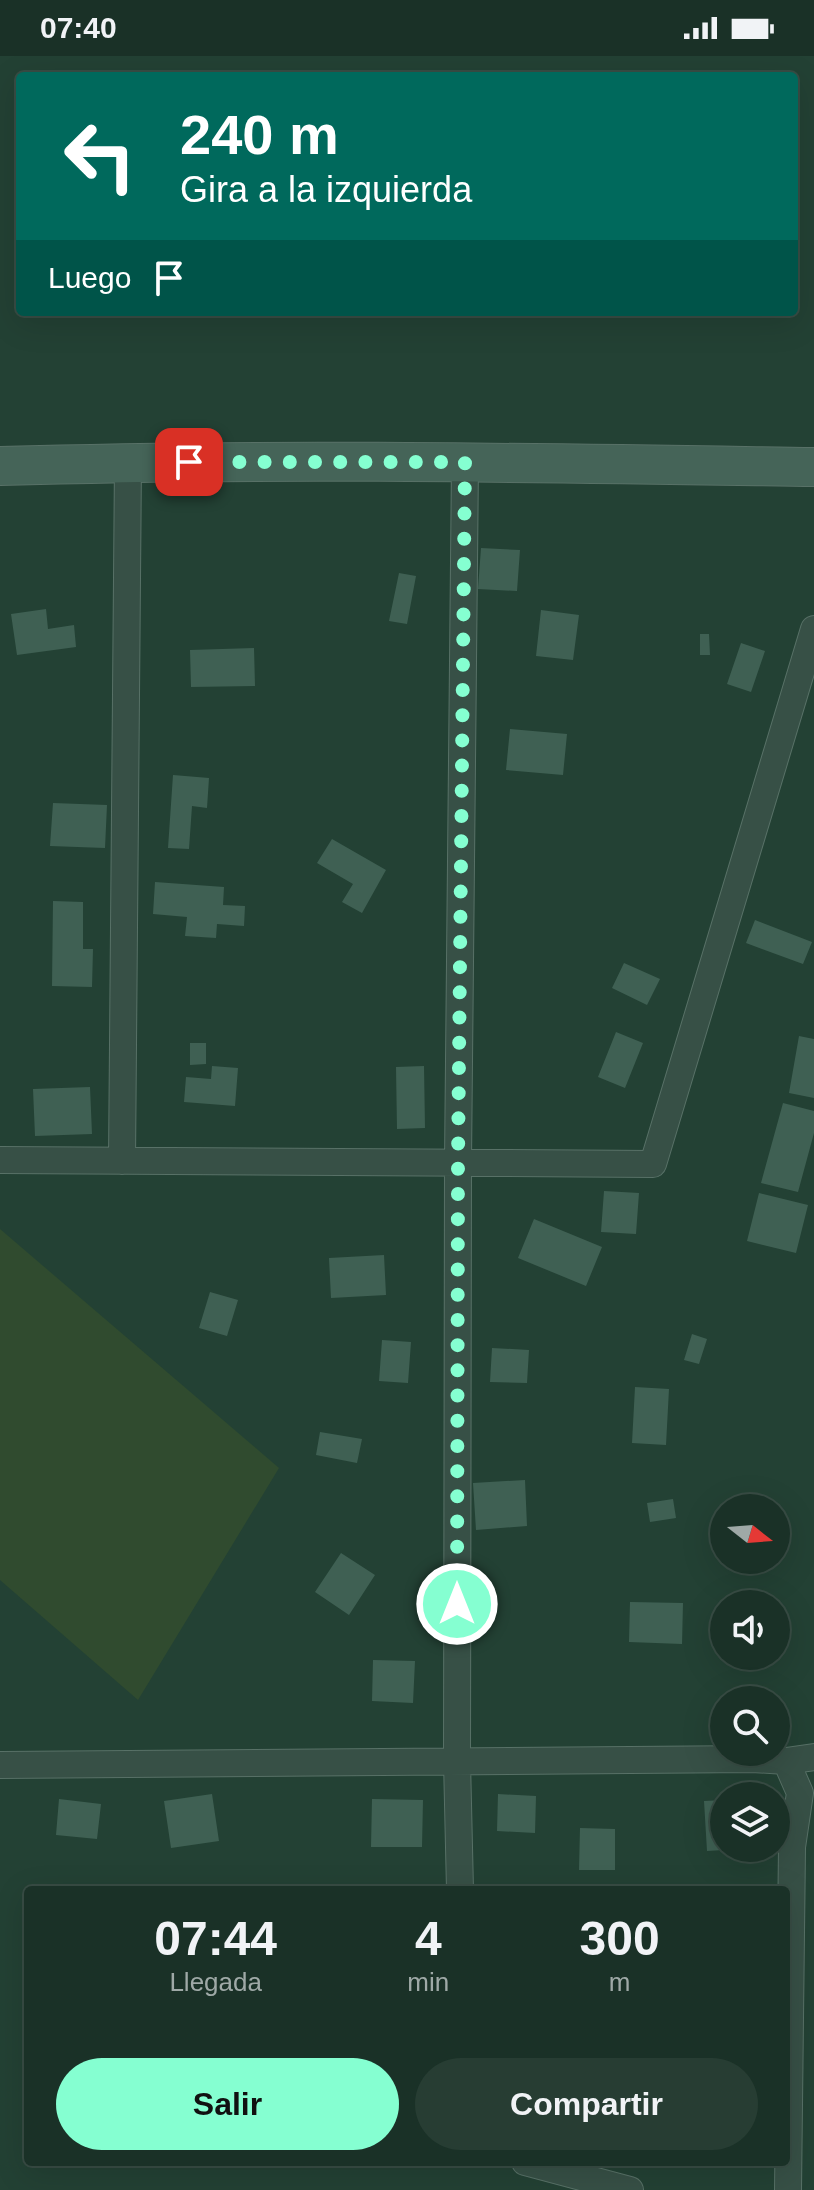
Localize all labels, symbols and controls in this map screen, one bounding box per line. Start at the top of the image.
text: 07:40 [40,11,117,44]
text: 240 m [180,103,339,166]
icon: left [48,104,152,208]
text: Gira a la izquierda [180,169,472,210]
icon: arrive [147,256,191,300]
text: Luego [48,261,131,294]
pin [155,428,223,496]
icon: arrive [167,440,211,484]
north arrow [710,1494,790,1574]
map controls [710,1494,790,1862]
position arrow [415,1562,499,1646]
button: sound [710,1590,790,1670]
button: search [710,1686,790,1766]
button: layers [710,1782,790,1862]
text: 07:44 [154,1912,277,1965]
text: 4 [415,1912,442,1965]
text: 300 [580,1912,660,1965]
text: Llegada [169,1967,262,1997]
text: min [407,1967,449,1997]
text: m [609,1967,630,1997]
button: Salir [56,2058,399,2150]
button: Compartir [415,2058,758,2150]

